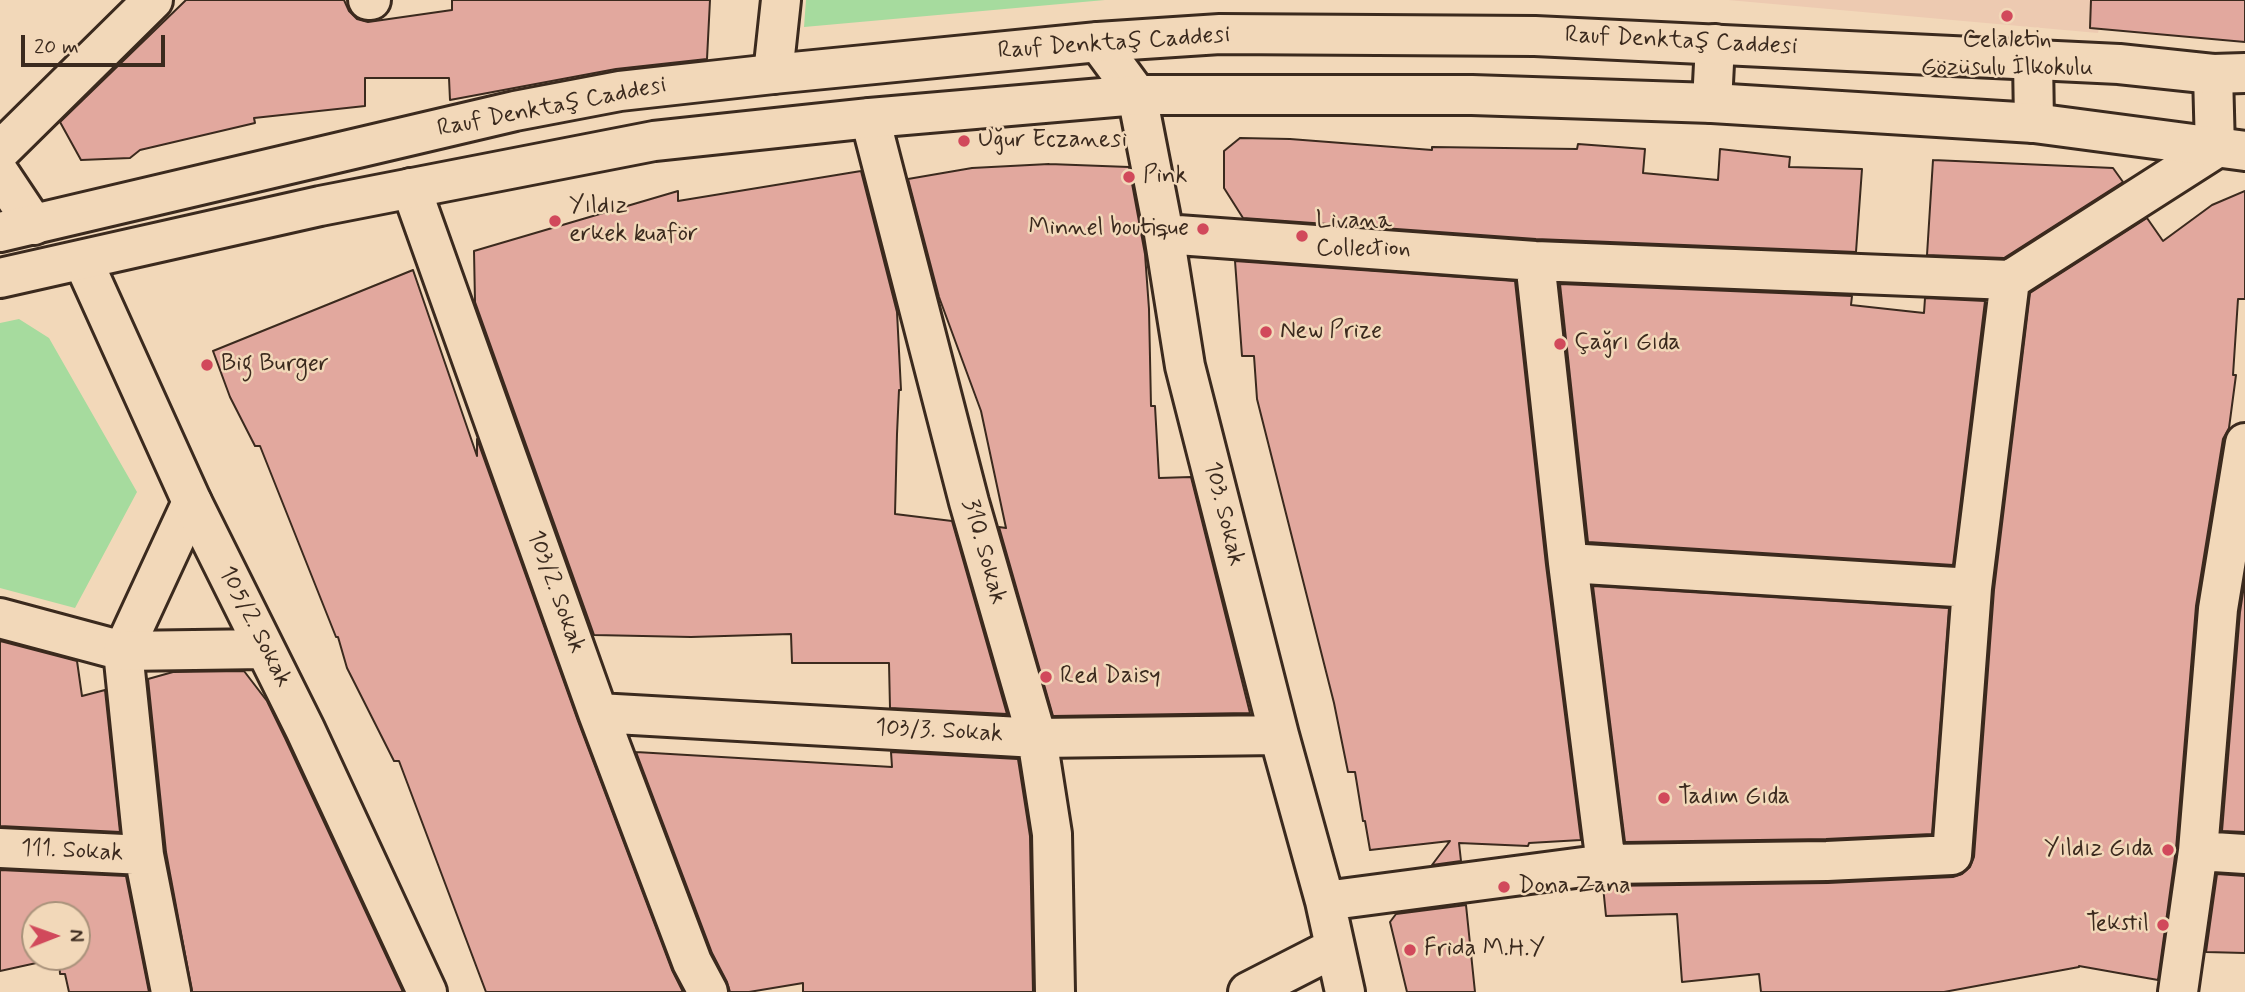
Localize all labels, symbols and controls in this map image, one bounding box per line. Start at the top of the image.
marker: Celaletin Gözüsulu İlkokulu [1999,8,2015,24]
scale bar [24,21,168,65]
street label: Rauf Denktaş Caddesi [997,22,1231,66]
street label: Rauf Denktaş Caddesi [1564,22,1798,62]
place label: Celaletin Gözüsulu İlkokulu [1921,27,2093,83]
text: 20 m [34,33,79,61]
street label: Rauf Denktaş Caddesi [435,72,669,144]
place label: Uğur Eczanesi [978,127,1127,155]
marker: Uğur Eczanesi [956,133,972,149]
place label: Pink [1143,163,1187,191]
marker: Pink [1121,169,1137,185]
place label: Yıldız erkek kuaför [569,193,698,249]
place label: Livana Collection [1316,208,1411,264]
marker: Yıldız erkek kuaför [547,213,563,229]
place label: Minnel boutique [1029,215,1189,243]
marker: Minnel boutique [1195,221,1211,237]
marker: Livana Collection [1294,228,1310,244]
place label: New Prize [1280,318,1382,346]
marker: New Prize [1258,324,1274,340]
place label: Çağrı Gıda [1574,330,1681,358]
marker: Çağrı Gıda [1552,336,1568,352]
place label: Big Burger [221,351,329,379]
marker: Big Burger [199,357,215,373]
street label: 103. Sokak [1196,459,1250,569]
street label: 310. Sokak [954,496,1012,608]
street label: 103/2. Sokak [519,527,591,657]
street label: 105/2. Sokak [211,562,297,692]
place label: Red Daisy [1060,663,1161,691]
marker: Red Daisy [1038,669,1054,685]
street label: 103/3. Sokak [874,714,1004,750]
place label: Tadım Gıda [1678,784,1790,812]
marker: Tadım Gıda [1656,790,1672,806]
street label: 111. Sokak [20,835,124,869]
place label: Yıldız Gıda [2044,836,2154,864]
marker: Yıldız Gıda [2160,842,2176,858]
place label: Dona Zana [1518,873,1631,901]
marker: Dona Zana [1496,879,1512,895]
north arrow [21,901,91,971]
place label: Tekstil [2086,911,2149,939]
marker: Tekstil [2155,917,2171,933]
text: N [63,929,88,942]
place label: Frida M.H.Y [1424,936,1545,964]
marker: Frida M.H.Y [1402,942,1418,958]

